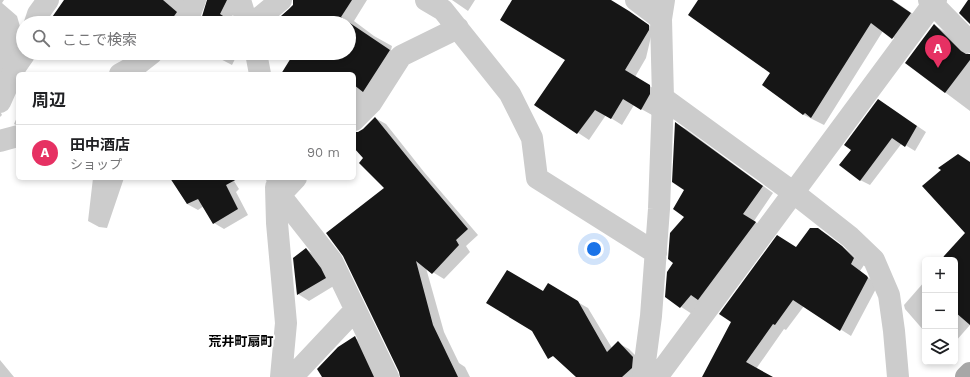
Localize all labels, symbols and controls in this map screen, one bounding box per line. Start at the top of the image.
search box [16,16,356,60]
icon: search [30,27,52,49]
text: ここで検索 [62,31,137,49]
pin: A [925,35,951,68]
text: 周辺 [32,90,66,110]
text: 田中酒店 [70,136,130,154]
text: A [41,145,49,160]
text: 90 m [307,145,340,160]
text: ショップ [70,157,122,172]
your location [584,239,604,259]
map controls [922,257,958,365]
button: + [922,257,958,293]
button: − [922,293,958,329]
button: layers [922,329,958,365]
district label: 荒井町扇町 [208,334,274,349]

